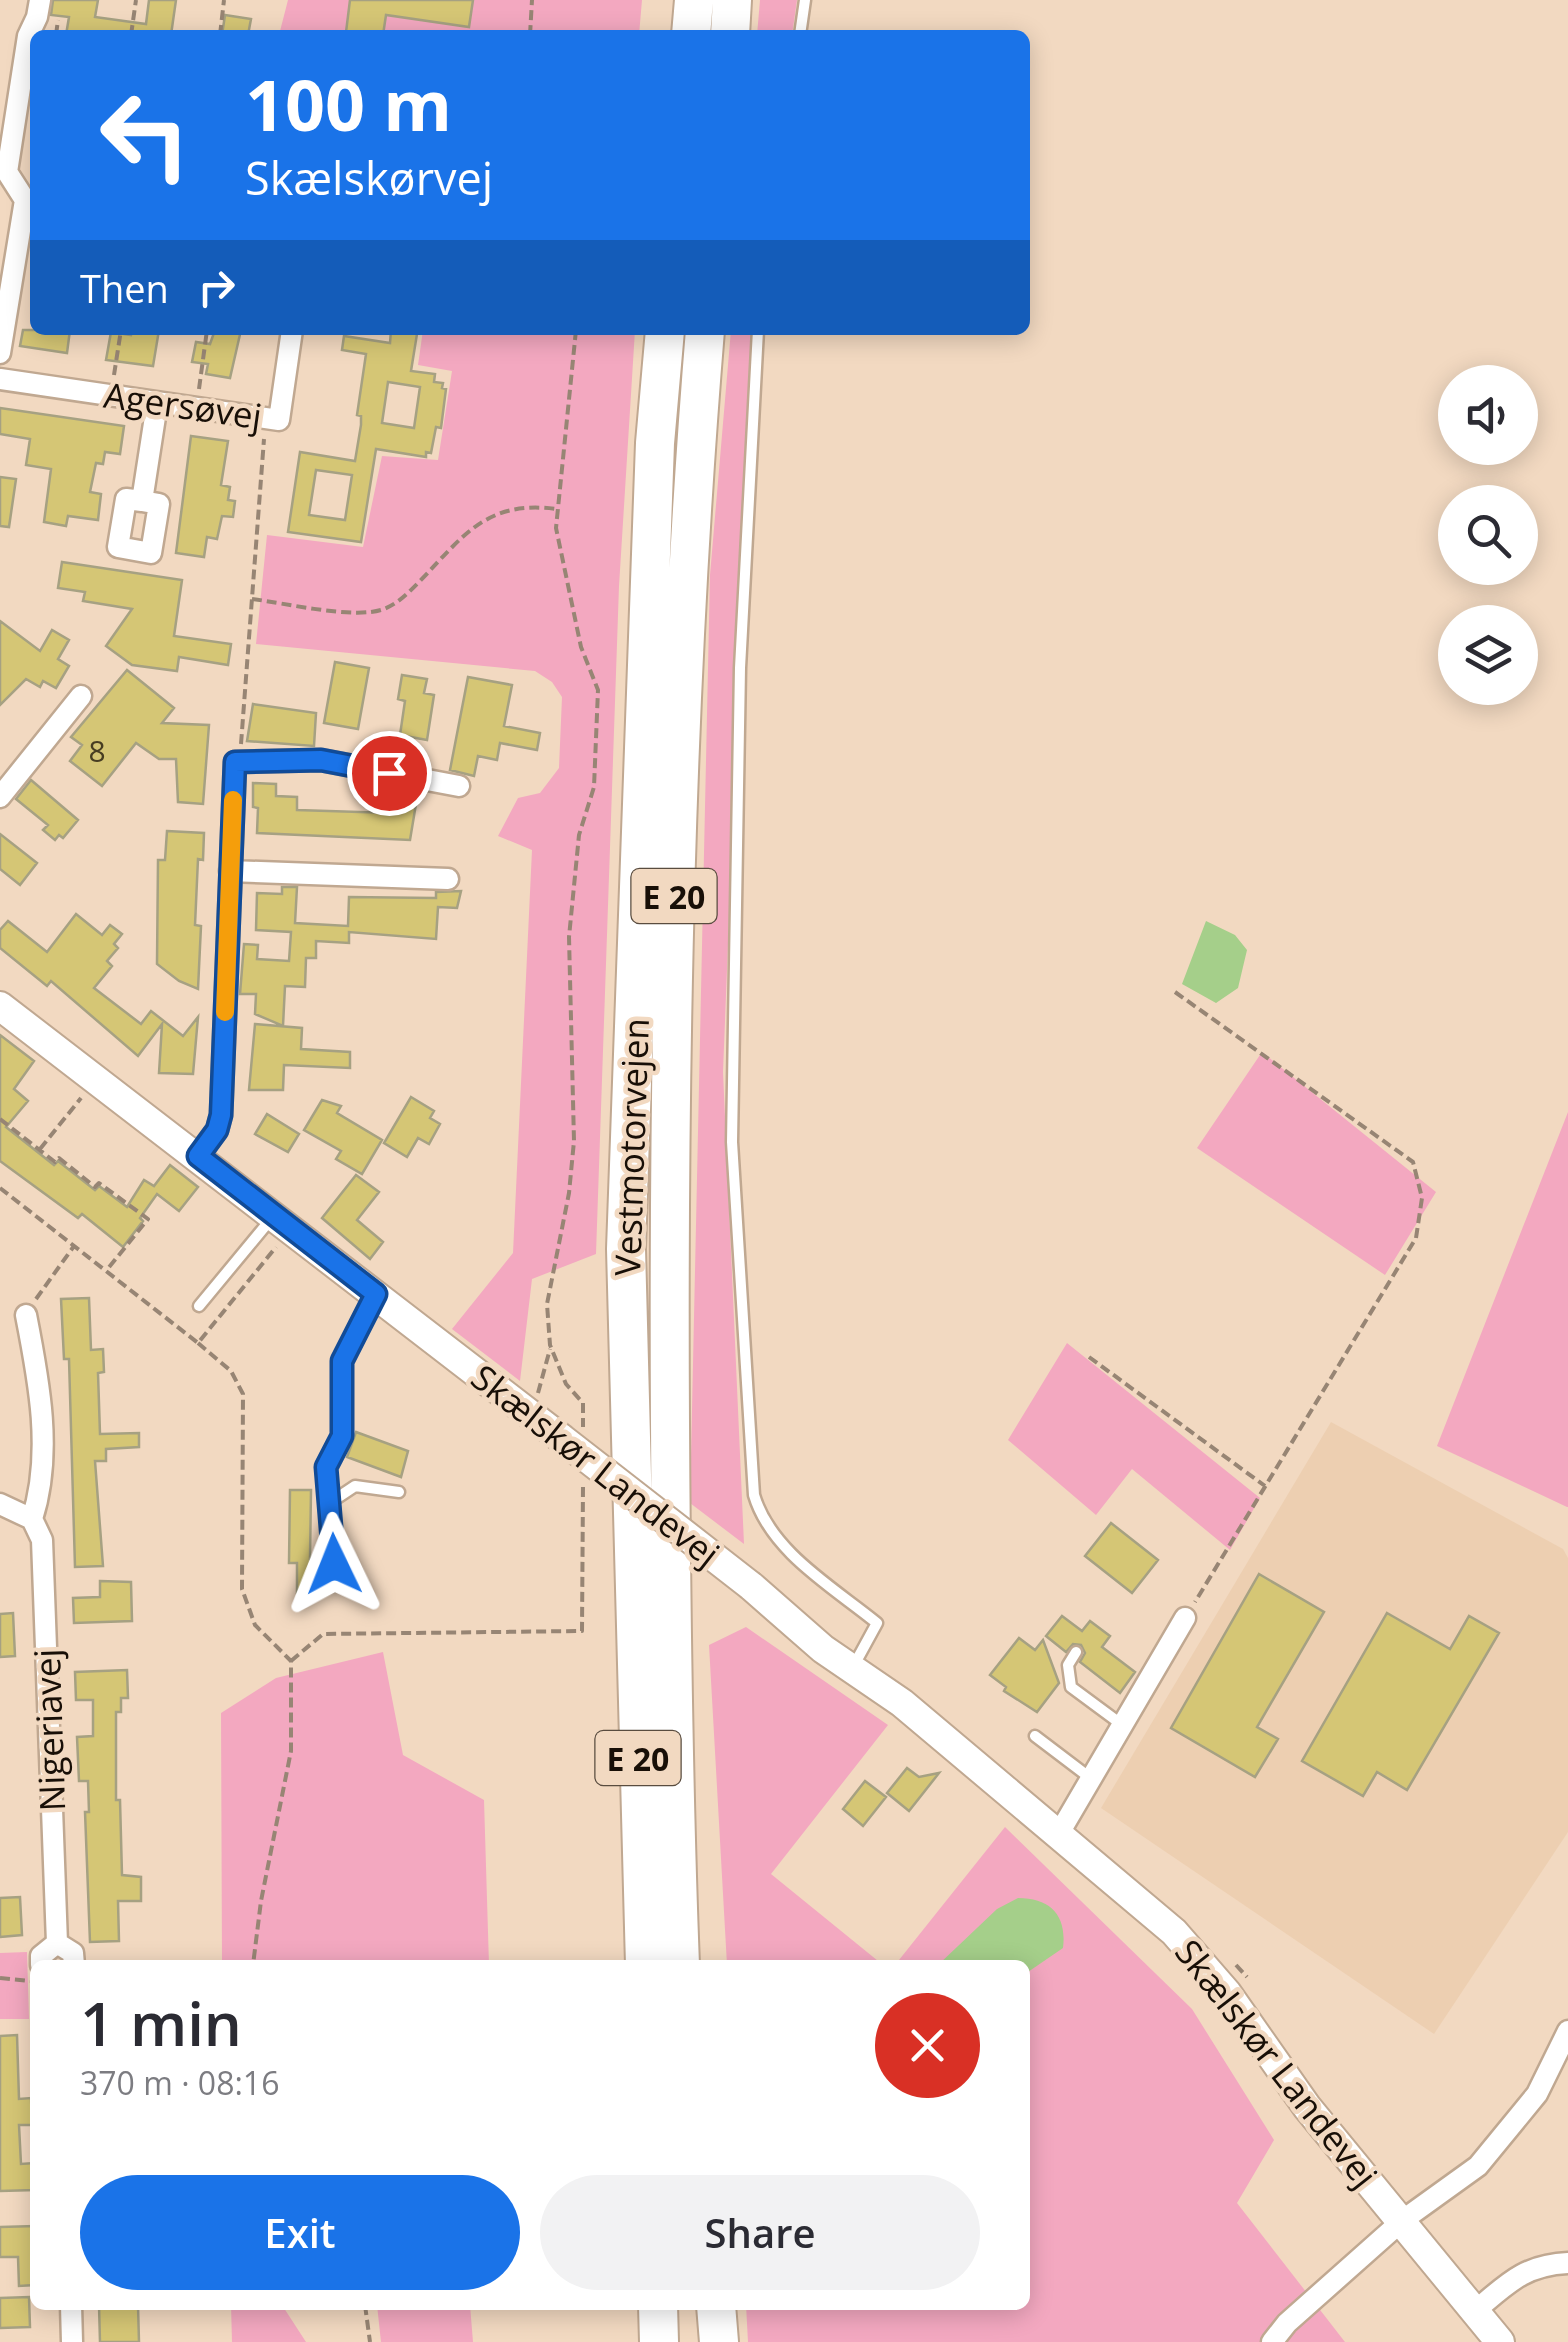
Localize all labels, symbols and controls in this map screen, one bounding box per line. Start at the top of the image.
text: 100 m [245,56,452,152]
icon: left [80,70,210,200]
text: Skælskørvej [245,147,493,208]
icon: right [189,260,244,315]
text: Then [80,262,169,314]
map controls [1438,365,1538,705]
button: sound [1438,365,1538,465]
street label: Agersøvej [101,371,265,439]
button: search [1438,485,1538,585]
button: layers [1438,605,1538,705]
house number: 8 [88,730,106,771]
pin [347,731,432,816]
icon: arrive [362,746,417,801]
road number: E 20 [632,869,716,923]
street label: Vestmotorvejen [603,1017,659,1277]
street label: Skælskør Landevej [462,1353,730,1577]
position arrow [282,1512,386,1616]
street label: Nigeriavej [23,1648,75,1812]
road number: E 20 [596,1731,680,1785]
street label: Skælskør Landevej [1165,1929,1389,2197]
text: 1 min [80,1982,242,2064]
button: close [875,1993,980,2098]
text: 370 m · 08:16 [80,2061,279,2104]
button: Exit [80,2175,520,2290]
button: Share [540,2175,980,2290]

